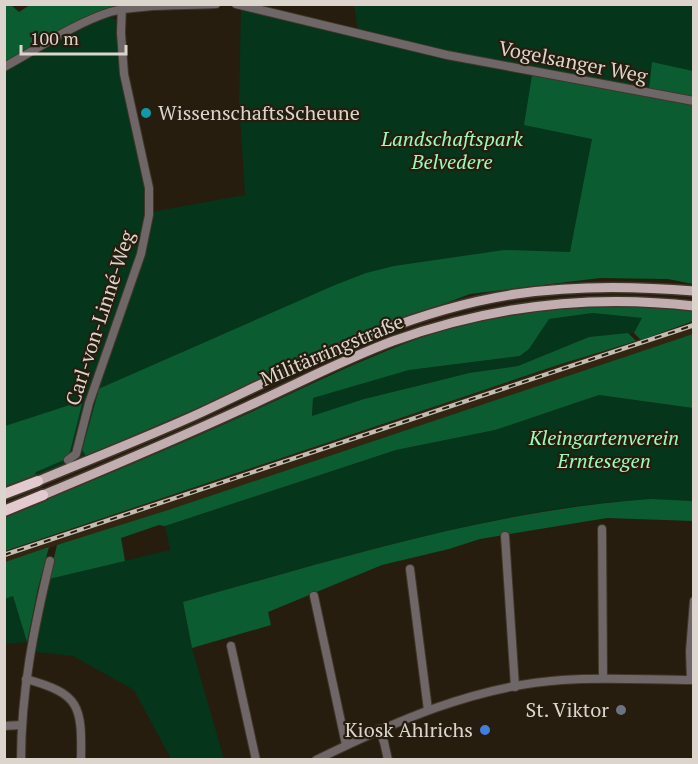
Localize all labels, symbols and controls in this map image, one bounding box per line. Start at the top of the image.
scale bar [21,18,126,56]
text: 100 m [30,26,79,50]
street label: Vogelsanger Weg [496,34,650,89]
place label: WissenschaftsScheune [158,99,360,126]
marker: WissenschaftsScheune [139,106,153,120]
park label: Landschaftspark Belvedere [380,125,523,175]
street label: Carl-von-Linné-Weg [59,227,141,409]
street label: Militärringstraße [256,307,408,392]
park label: Kleingartenverein Erntesegen [528,424,679,474]
place label: St. Viktor [526,696,609,723]
marker: St. Viktor [614,703,628,717]
place label: Kiosk Ahlrichs [345,716,473,743]
marker: Kiosk Ahlrichs [478,723,492,737]

